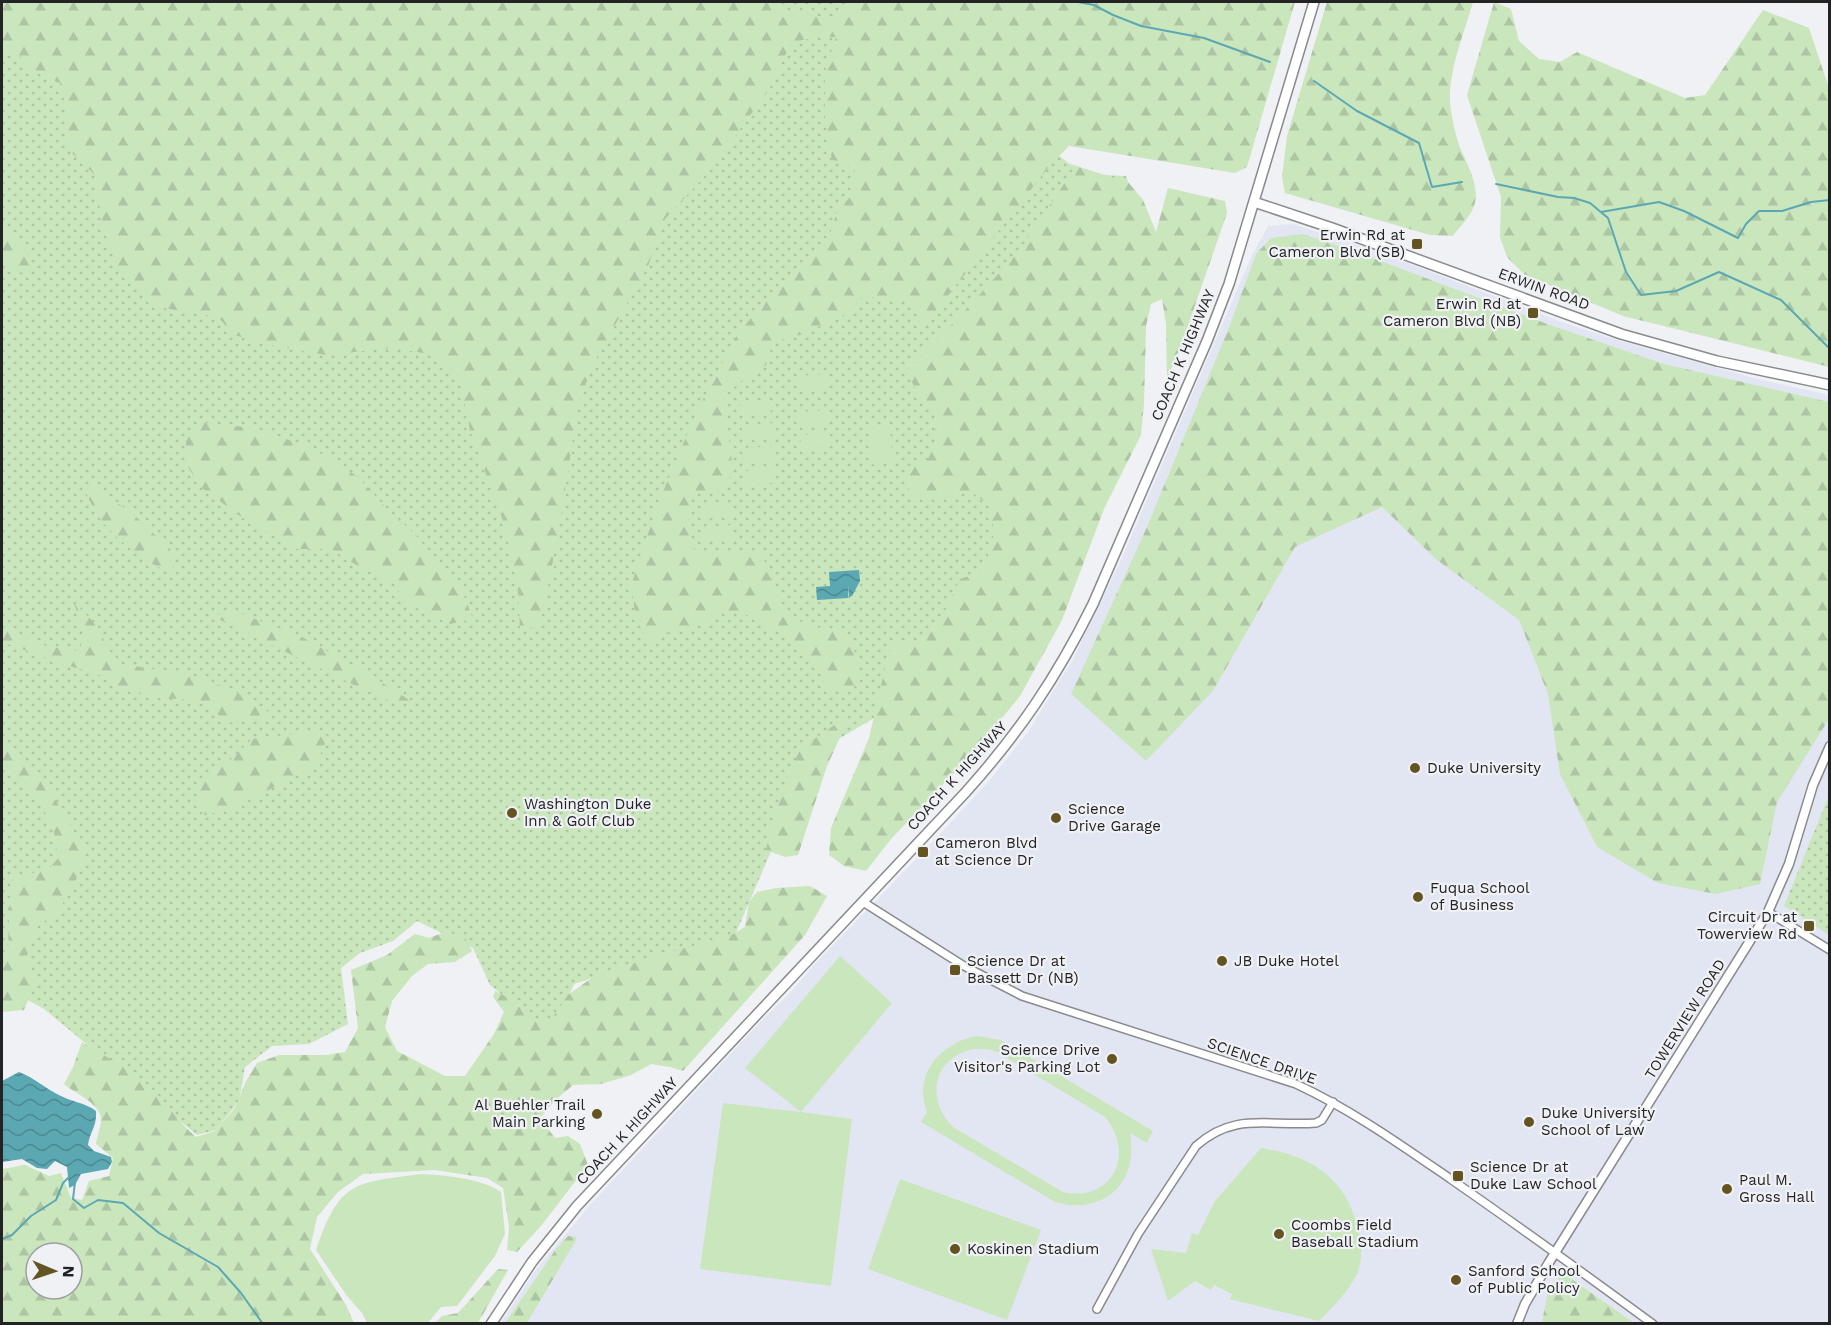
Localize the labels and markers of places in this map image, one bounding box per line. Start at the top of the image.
place label: Erwin Rd at Cameron Blvd (SB) [1269,226,1406,261]
marker: Erwin Rd at Cameron Blvd (SB) [1410,237,1424,251]
place label: Erwin Rd at Cameron Blvd (NB) [1383,295,1522,330]
marker: Erwin Rd at Cameron Blvd (NB) [1526,306,1540,320]
place label: Duke University [1427,759,1541,777]
marker: Duke University [1408,761,1422,775]
place label: Washington Duke Inn & Golf Club [524,795,651,830]
place label: Science Drive Garage [1068,800,1161,835]
marker: Washington Duke Inn & Golf Club [505,806,519,820]
marker: Science Drive Garage [1049,811,1063,825]
place label: Cameron Blvd at Science Dr [935,834,1037,869]
marker: Cameron Blvd at Science Dr [916,845,930,859]
place label: Fuqua School of Business [1430,879,1530,914]
marker: Fuqua School of Business [1411,890,1425,904]
place label: Circuit Dr at Towerview Rd [1697,908,1798,943]
marker: Circuit Dr at Towerview Rd [1802,919,1816,933]
place label: Science Dr at Bassett Dr (NB) [967,952,1079,987]
place label: JB Duke Hotel [1234,952,1339,970]
marker: JB Duke Hotel [1215,954,1229,968]
marker: Science Dr at Bassett Dr (NB) [948,963,962,977]
place label: Science Drive Visitor's Parking Lot [954,1041,1101,1076]
marker: Science Drive Visitor's Parking Lot [1105,1052,1119,1066]
place label: Al Buehler Trail Main Parking [474,1096,585,1131]
place label: Duke University School of Law [1541,1104,1655,1139]
marker: Al Buehler Trail Main Parking [590,1107,604,1121]
marker: Duke University School of Law [1522,1115,1536,1129]
place label: Science Dr at Duke Law School [1470,1158,1597,1193]
marker: Science Dr at Duke Law School [1451,1169,1465,1183]
place label: Paul M. Gross Hall [1739,1171,1815,1206]
marker: Paul M. Gross Hall [1720,1182,1734,1196]
place label: Coombs Field Baseball Stadium [1291,1216,1419,1251]
marker: Coombs Field Baseball Stadium [1272,1227,1286,1241]
place label: Koskinen Stadium [967,1240,1099,1258]
marker: Koskinen Stadium [948,1242,962,1256]
place label: Sanford School of Public Policy [1468,1262,1581,1297]
marker: Sanford School of Public Policy [1449,1273,1463,1287]

